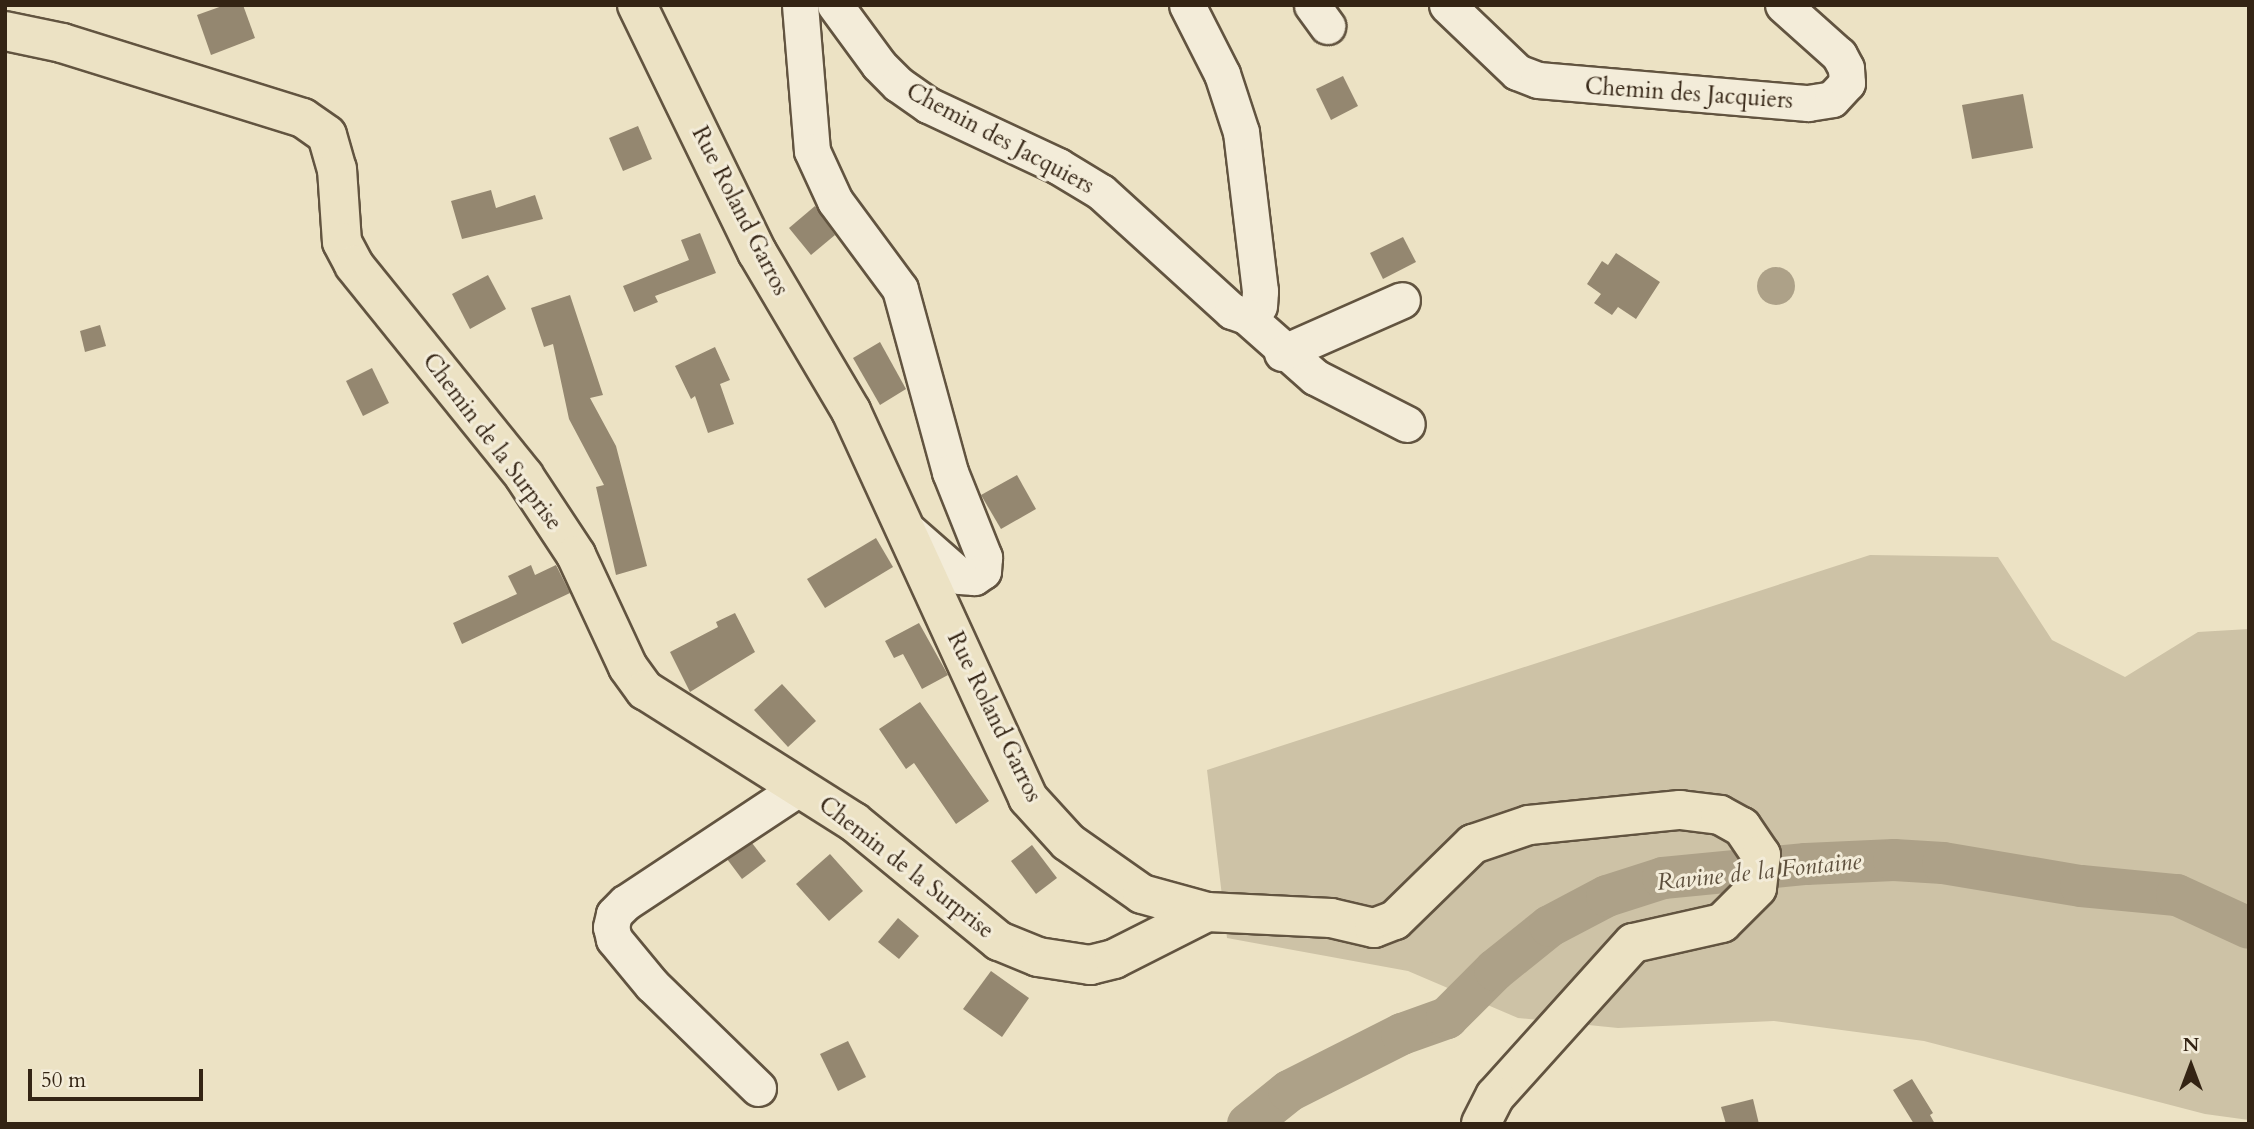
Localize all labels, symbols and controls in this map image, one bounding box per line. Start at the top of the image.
street label: Chemin des Jacquiers [1584,73,1794,115]
street label: Chemin des Jacquiers [901,78,1099,200]
street label: Rue Roland Garros [686,122,794,300]
street label: Chemin de la Surprise [416,348,568,536]
street label: Rue Roland Garros [941,627,1047,807]
street label: Chemin de la Surprise [813,791,999,945]
water label: Ravine de la Fontaine [1655,847,1863,897]
north arrow [2156,1031,2226,1101]
text: N [2183,1032,2199,1058]
scale bar [32,1056,206,1100]
text: 50 m [41,1066,86,1095]

